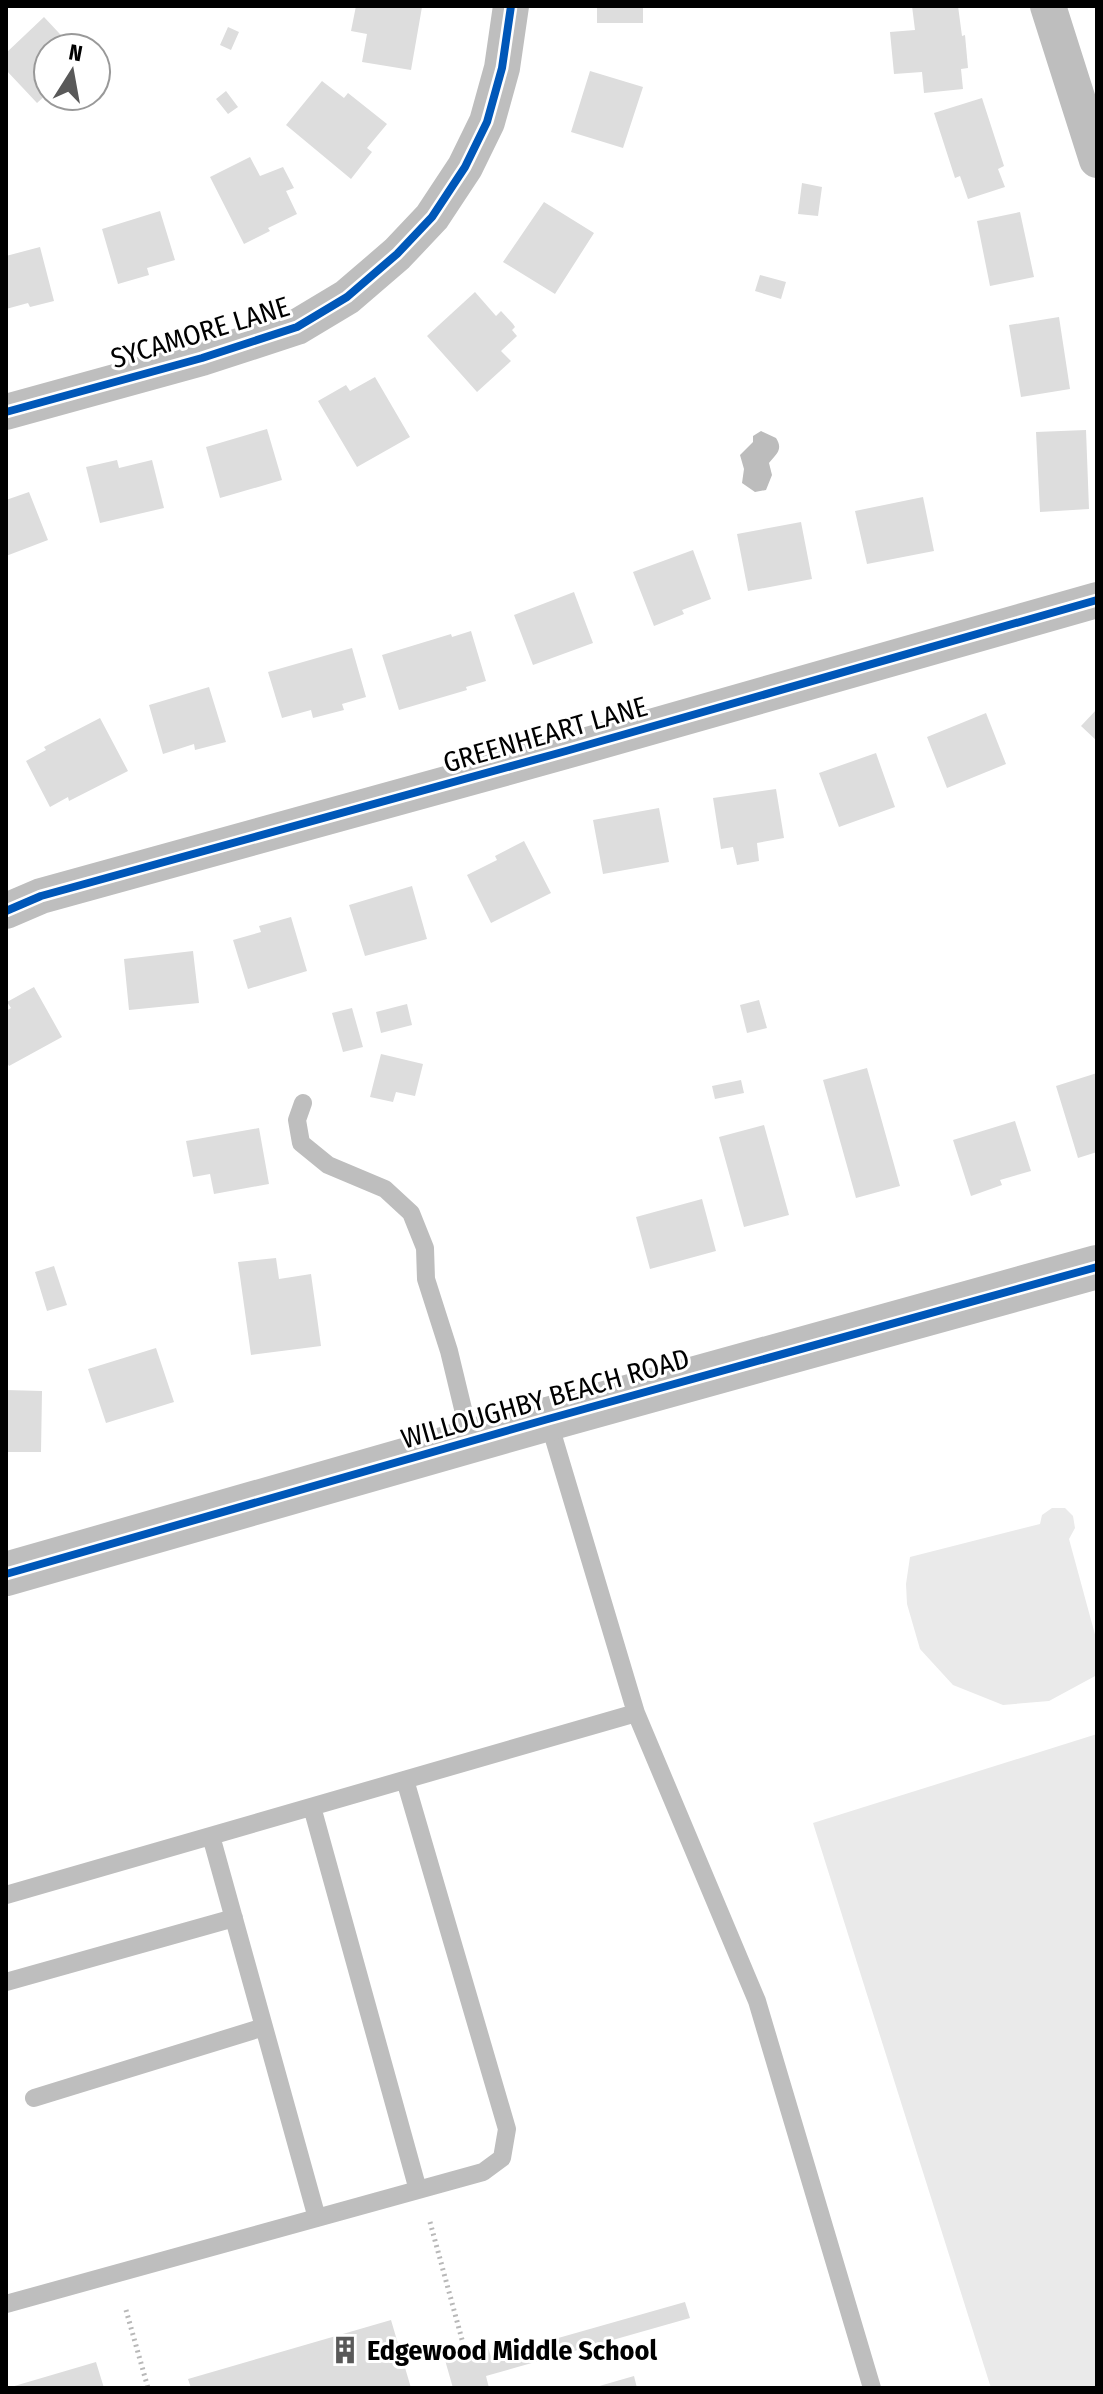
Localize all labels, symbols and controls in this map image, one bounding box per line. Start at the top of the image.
north arrow [32,32,112,112]
text: N [67,38,85,67]
street label: SYCAMORE LANE [107,290,293,375]
street label: GREENHEART LANE [439,690,651,779]
street label: WILLOUGHBY BEACH ROAD [397,1342,693,1455]
place label: Edgewood Middle School [367,2334,657,2367]
building icon: Edgewood Middle School [330,2335,360,2365]

